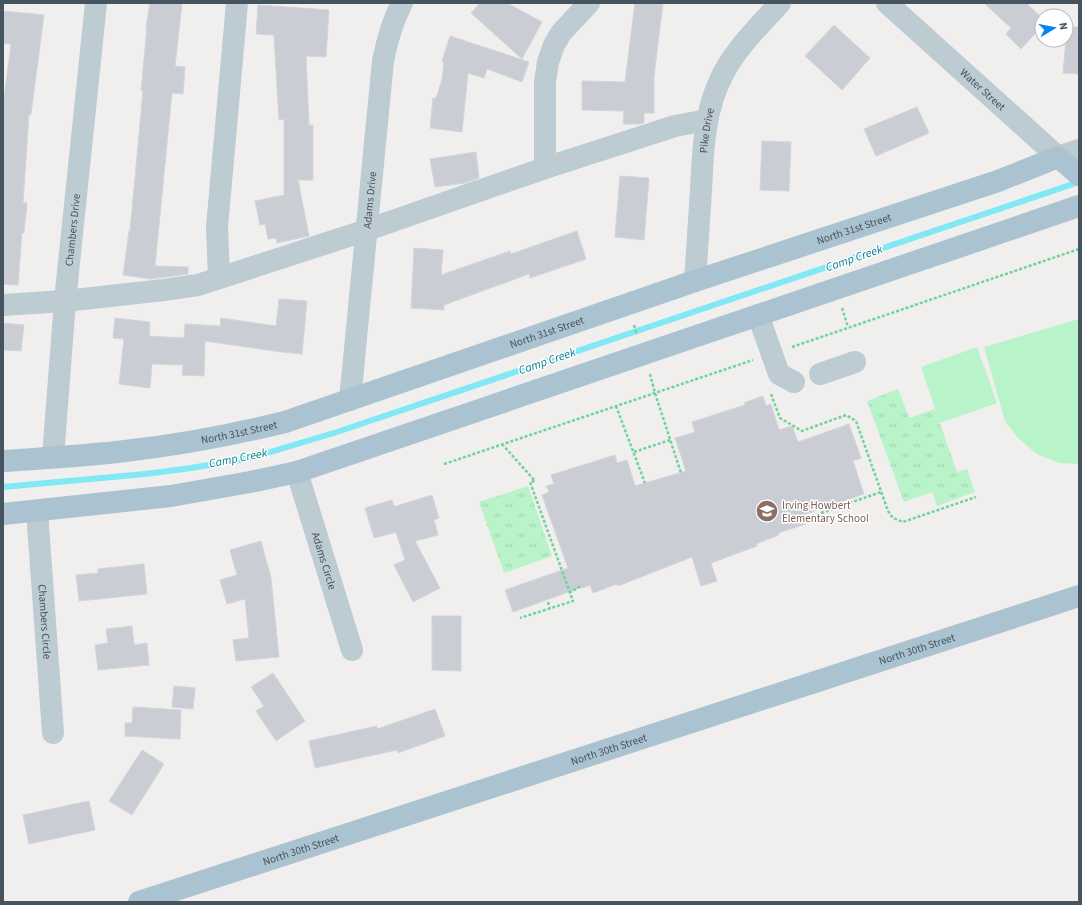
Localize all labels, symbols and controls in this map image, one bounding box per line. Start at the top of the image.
north arrow [1034,8,1074,48]
text: N [1055,21,1071,31]
street label: Water Street [956,65,1009,114]
street label: Pike Drive [696,106,718,154]
street label: Adams Drive [360,170,380,229]
street label: Chambers Drive [62,192,84,267]
street label: North 31st Street [815,210,894,248]
water label: Camp Creek [823,241,885,276]
street label: North 31st Street [508,313,586,352]
water label: Camp Creek [516,344,578,379]
street label: North 31st Street [200,417,279,448]
water label: Camp Creek [207,444,269,472]
school or university icon: Irving Howbert Elementary School [754,498,780,524]
place label: Irving Howbert Elementary School [782,498,869,526]
street label: Adams Circle [308,530,340,592]
street label: Chambers Circle [34,584,55,660]
street label: North 30th Street [877,630,957,669]
street label: North 30th Street [569,730,649,769]
street label: North 30th Street [261,830,341,869]

